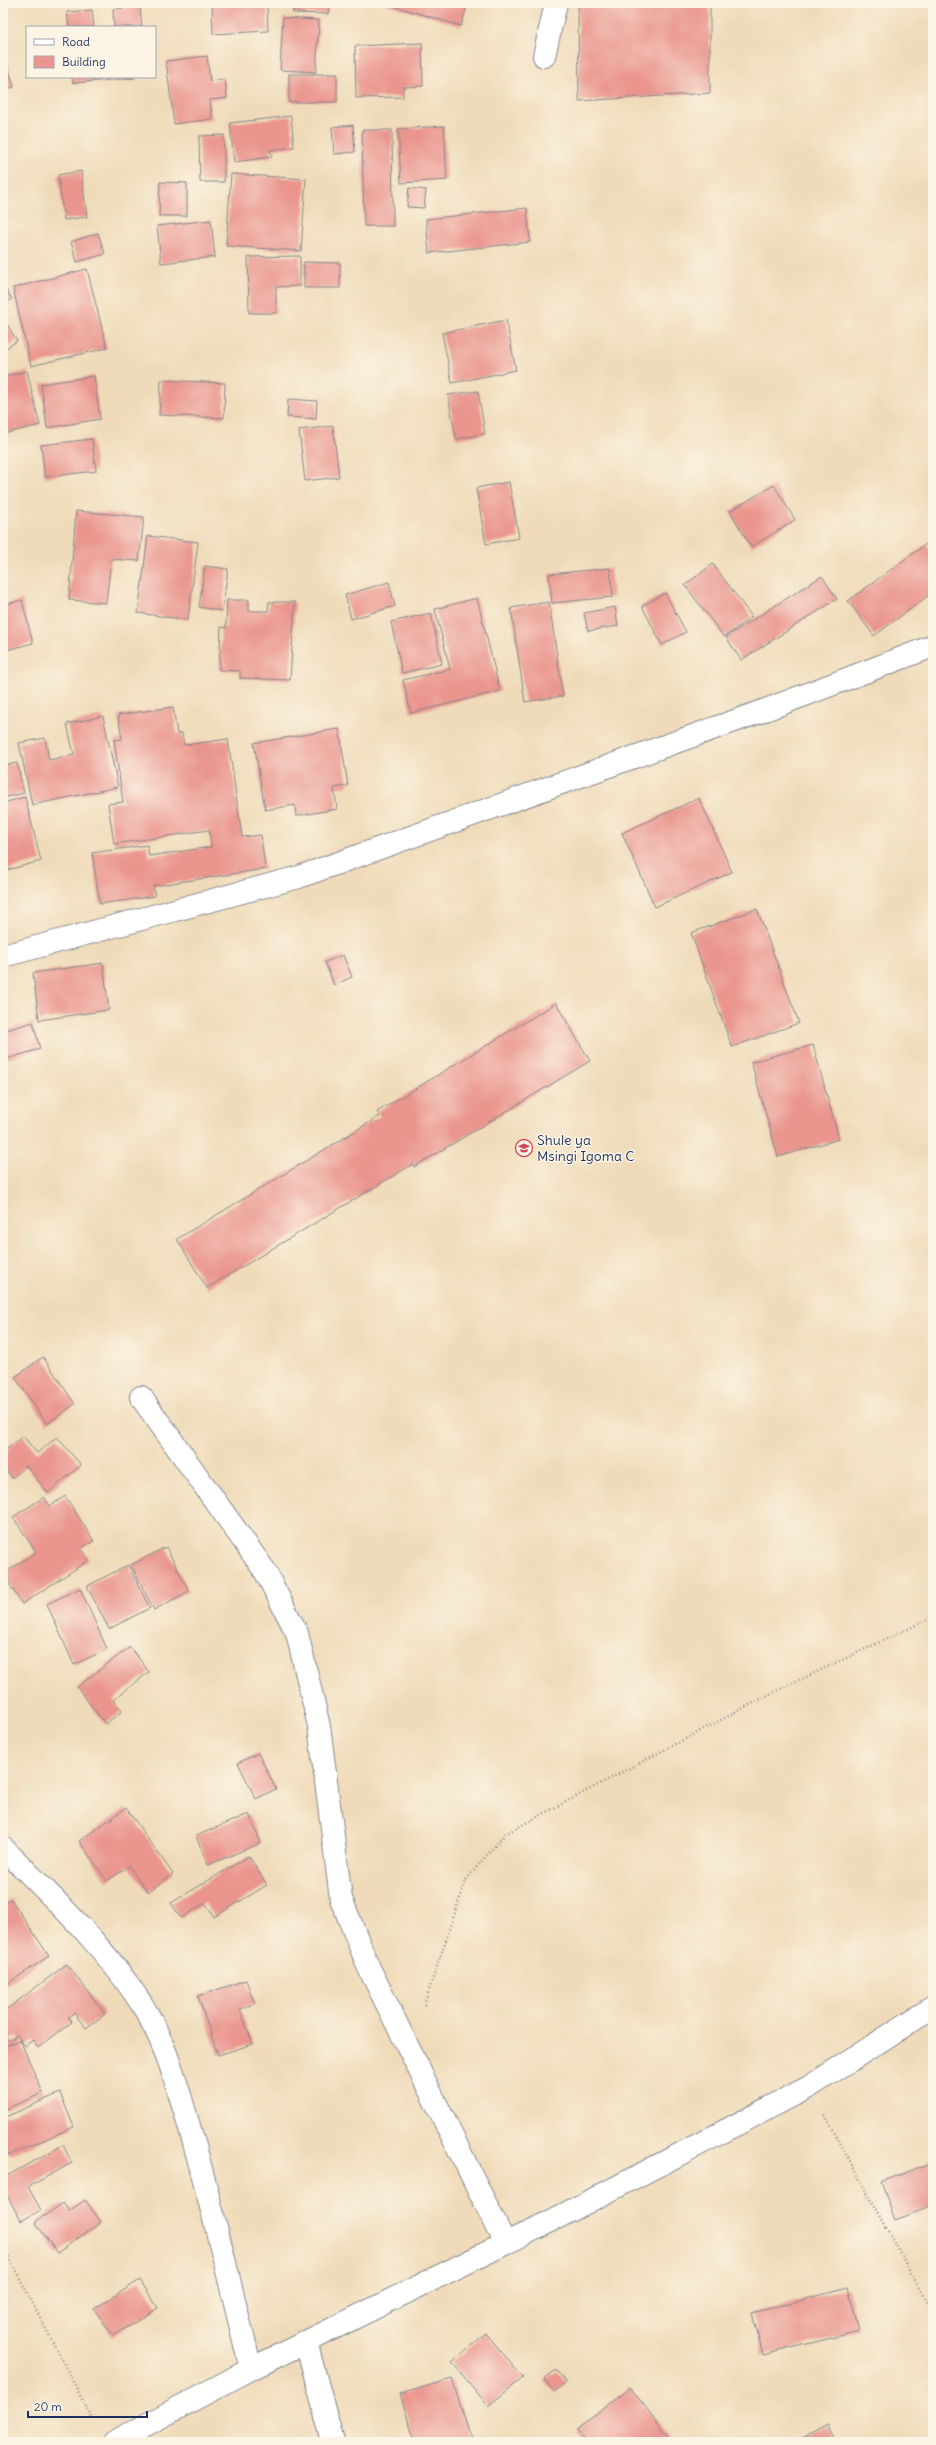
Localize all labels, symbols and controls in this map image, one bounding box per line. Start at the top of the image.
legend [26,26,156,78]
text: Road [62,34,90,49]
text: Building [62,54,106,69]
place label: Shule ya Msingi Igoma C [537,1131,635,1165]
school or university icon: Shule ya Msingi Igoma C [514,1138,534,1158]
scale bar [28,2393,147,2419]
text: 20 m [34,2399,62,2414]

